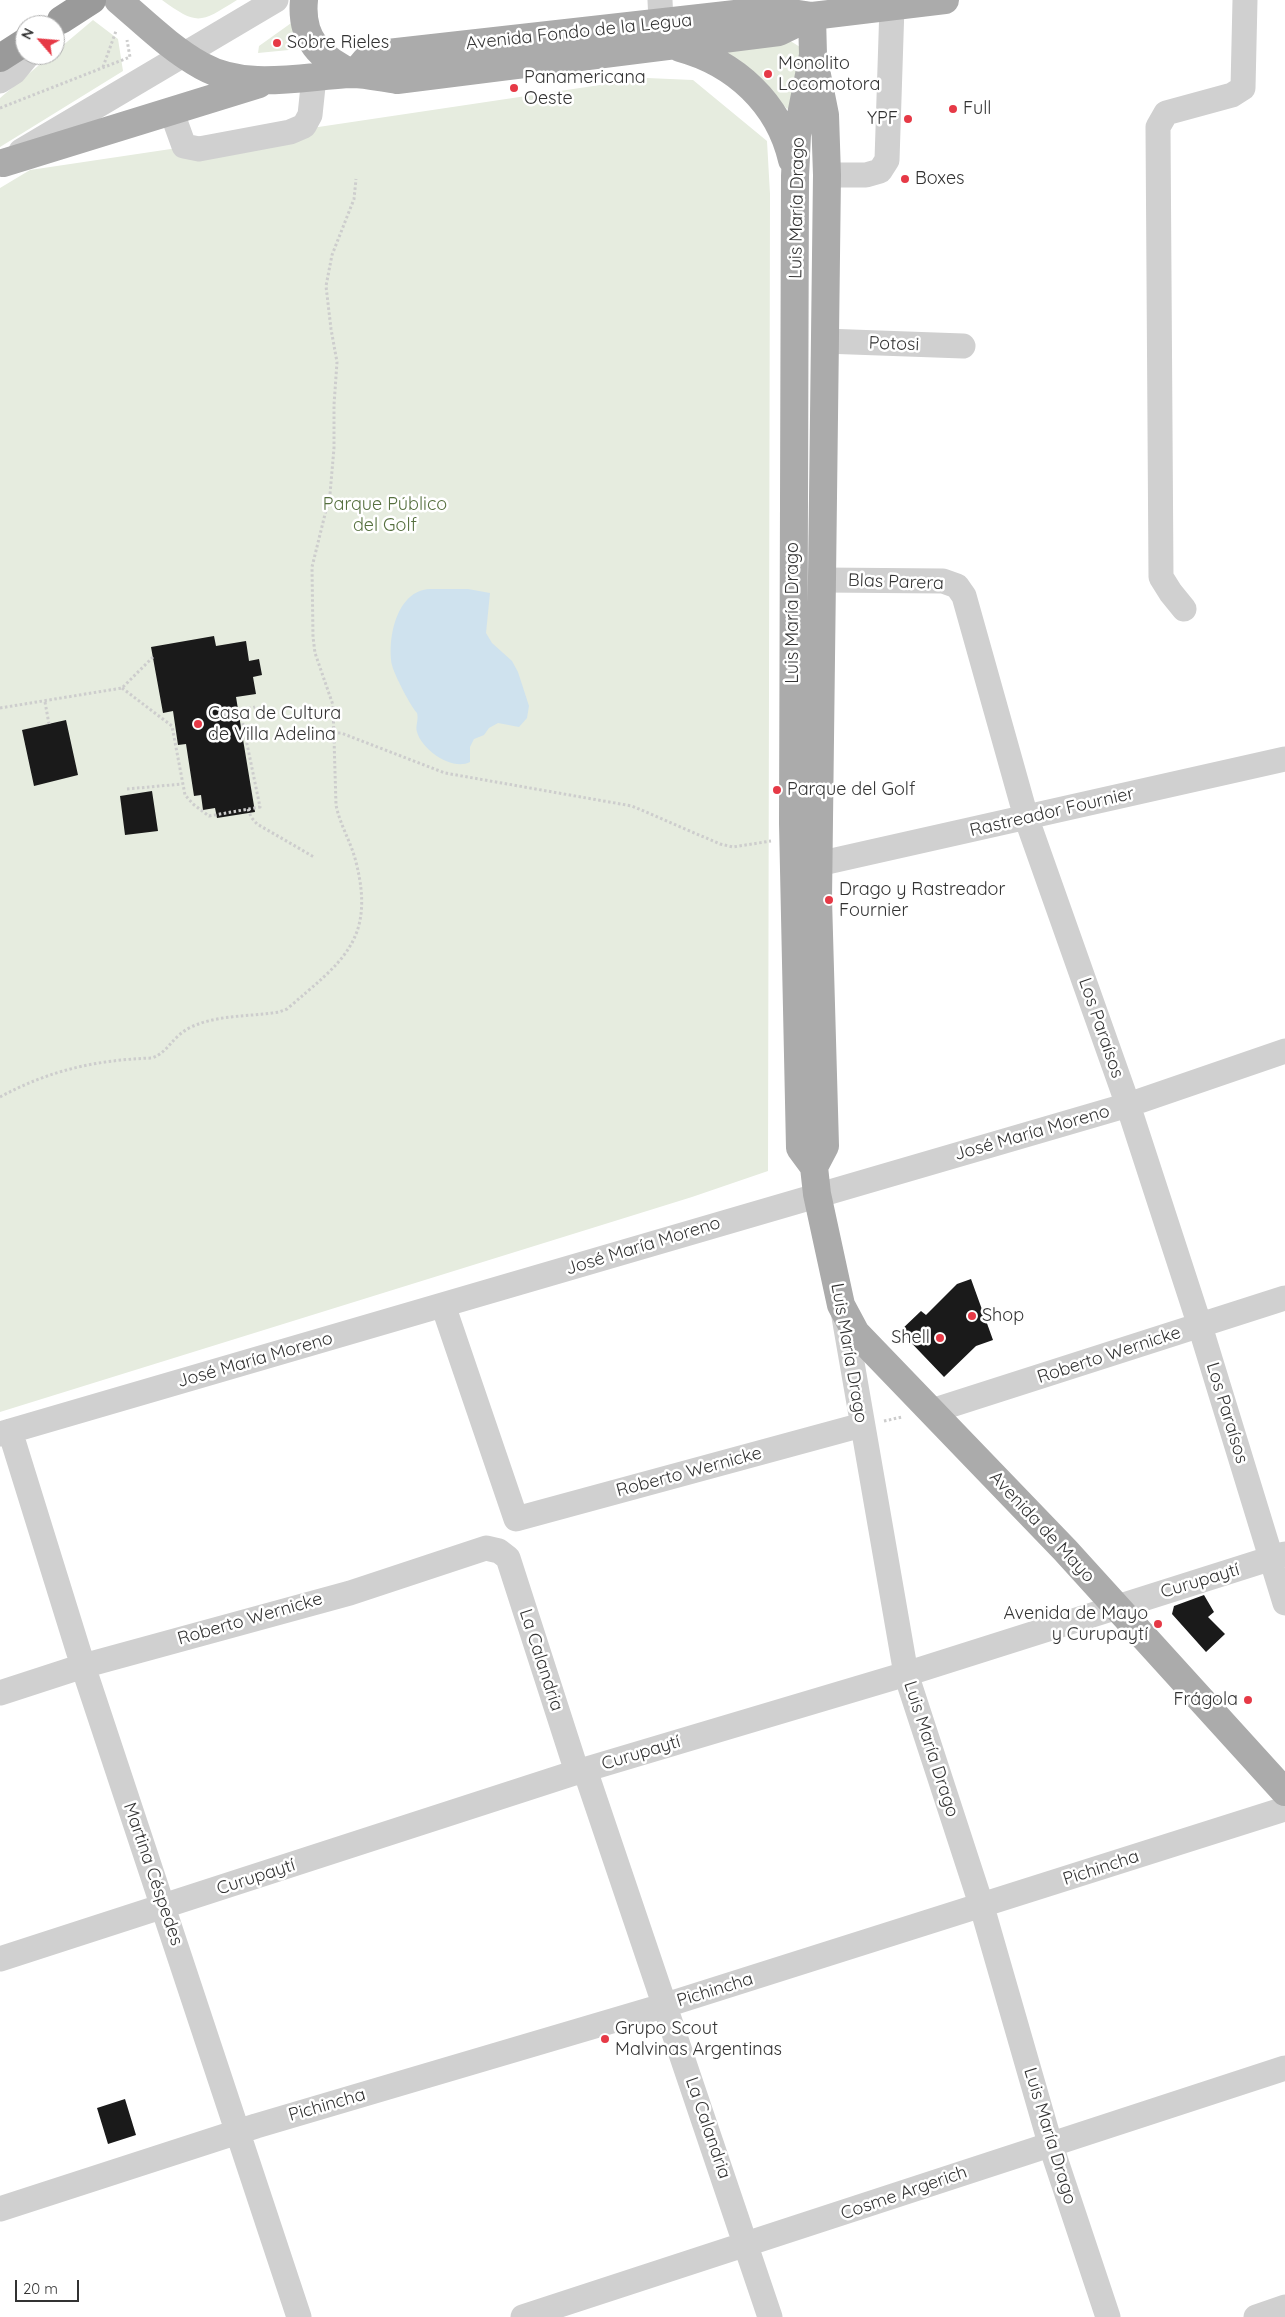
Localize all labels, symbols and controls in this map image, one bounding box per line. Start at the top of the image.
street label: Avenida Fondo de la Legua [465,9,693,55]
north arrow [15,15,65,65]
text: N [17,25,38,42]
place label: Sobre Rieles [287,32,389,54]
marker: Sobre Rieles [271,37,283,49]
place label: Monolito Locomotora [778,53,880,96]
place label: Panamericana Oeste [524,67,646,110]
marker: Monolito Locomotora [762,68,774,80]
marker: Panamericana Oeste [508,82,520,94]
place label: Full [963,98,991,120]
marker: Full [947,103,959,115]
place label: YPF [867,108,898,130]
marker: YPF [902,113,914,125]
street label: Luis María Drago [785,137,809,279]
place label: Boxes [915,168,964,190]
marker: Boxes [899,173,911,185]
street label: Potosi [868,332,920,356]
park label: Parque Público del Golf [323,494,447,536]
street label: Luis María Drago [782,542,804,684]
street label: Blas Parera [848,570,944,594]
place label: Casa de Cultura de Villa Adelina [208,703,341,746]
marker: Casa de Cultura de Villa Adelina [192,718,204,730]
place label: Parque del Golf [787,779,915,801]
street label: Rastreador Fournier [968,783,1136,841]
marker: Parque del Golf [771,784,783,796]
place label: Drago y Rastreador Fournier [839,879,1005,922]
marker: Drago y Rastreador Fournier [823,894,835,906]
street label: Los Paraísos [1074,975,1128,1081]
street label: José María Moreno [952,1100,1112,1166]
street label: José María Moreno [563,1212,723,1280]
street label: Luis María Drago [826,1281,872,1425]
place label: Shop [982,1305,1024,1327]
marker: Shop [966,1310,978,1322]
street label: Roberto Wernicke [1034,1322,1184,1388]
street label: José María Moreno [175,1327,335,1393]
place label: Shell [891,1327,930,1349]
marker: Shell [934,1332,946,1344]
street label: Los Paraísos [1201,1360,1253,1466]
street label: Roberto Wernicke [614,1442,764,1502]
street label: Avenida de Mayo [985,1467,1099,1587]
street label: Curupaytí [1158,1559,1242,1603]
street label: Roberto Wernicke [175,1588,325,1650]
place label: Avenida de Mayo y Curupaytí [1003,1603,1148,1646]
street label: La Calandria [514,1606,568,1714]
marker: Avenida de Mayo y Curupaytí [1152,1618,1164,1630]
street label: Luis María Drago [899,1678,963,1820]
place label: Frágola [1174,1689,1238,1711]
marker: Frágola [1242,1694,1254,1706]
street label: Curupaytí [599,1731,683,1775]
street label: Martina Céspedes [118,1800,188,1948]
street label: Pichincha [1060,1846,1142,1890]
street label: Curupaytí [214,1854,298,1900]
street label: Pichincha [674,1968,756,2012]
place label: Grupo Scout Malvinas Argentinas [615,2018,782,2060]
marker: Grupo Scout Malvinas Argentinas [599,2033,611,2045]
street label: Luis María Drago [1019,2065,1081,2207]
street label: La Calandria [681,2074,735,2182]
street label: Pichincha [286,2084,368,2126]
street label: Cosme Argerich [838,2161,970,2225]
scale bar [18,2270,81,2302]
text: 20 m [23,2279,58,2298]

